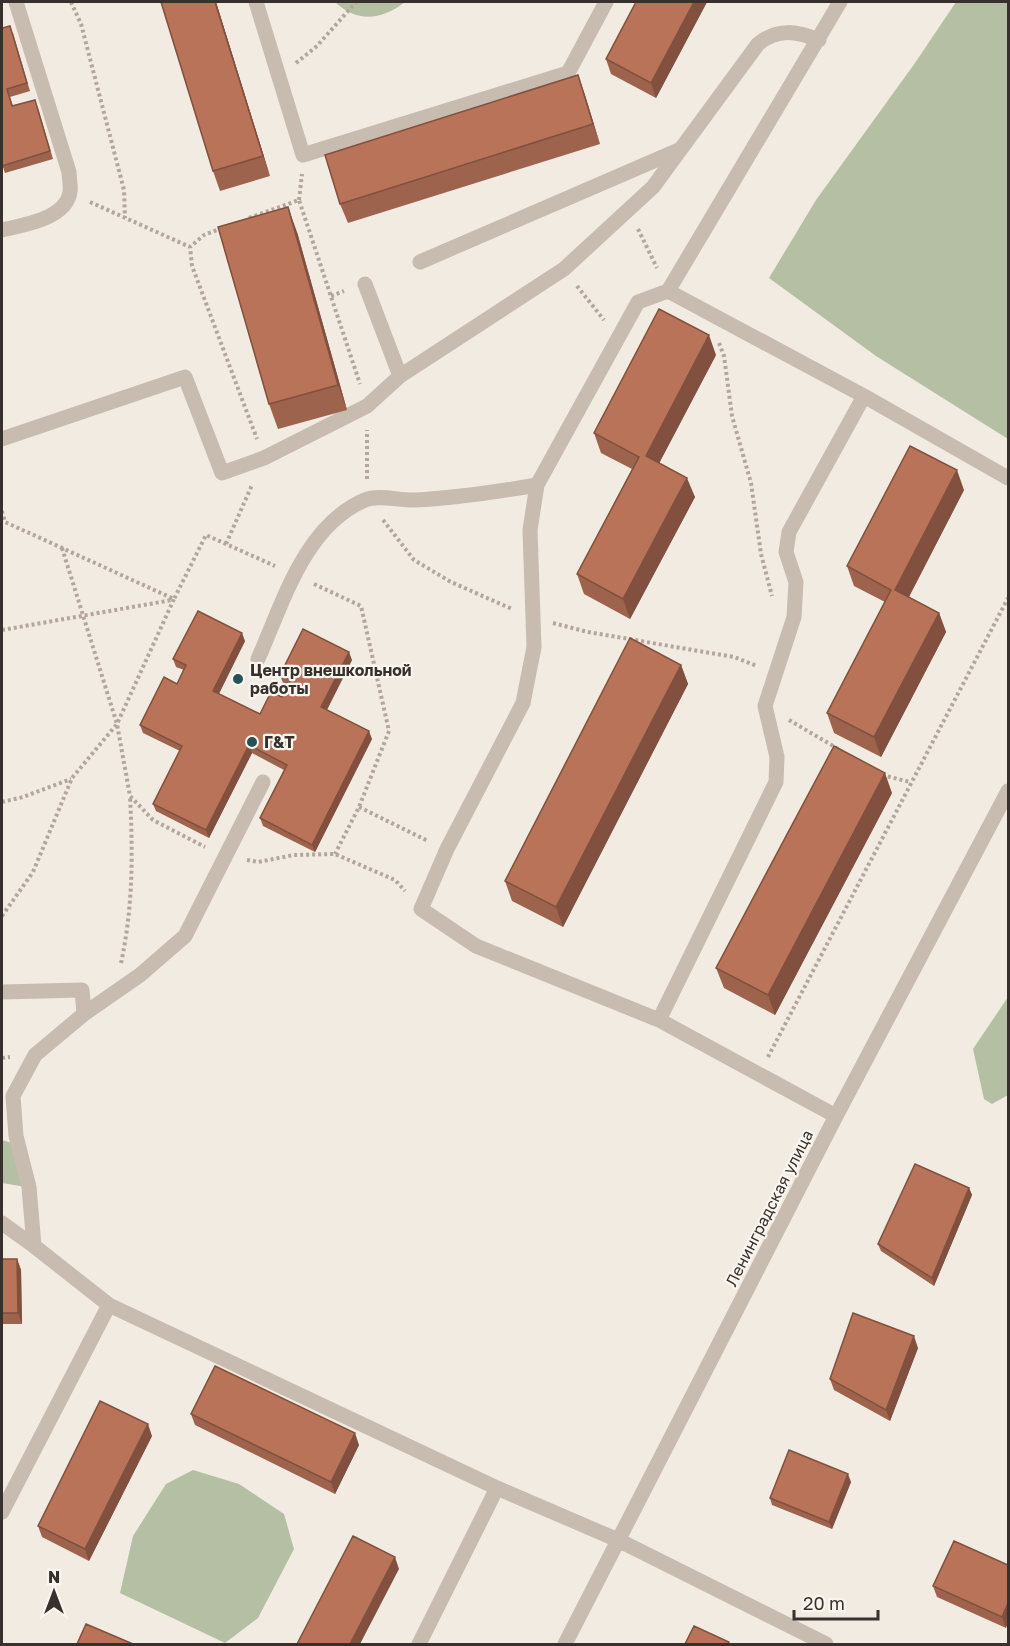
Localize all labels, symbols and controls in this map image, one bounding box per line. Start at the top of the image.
place label: Центр внешкольной работы [250,660,412,698]
marker: Центр внешкольной работы [231,672,245,686]
place label: Г&Т [264,732,295,752]
marker: Г&Т [245,735,259,749]
street label: Ленинградская улица [721,1127,817,1289]
north arrow [24,1562,84,1622]
text: N [48,1567,60,1587]
scale bar [794,1583,878,1621]
text: 20 m [803,1592,845,1614]

